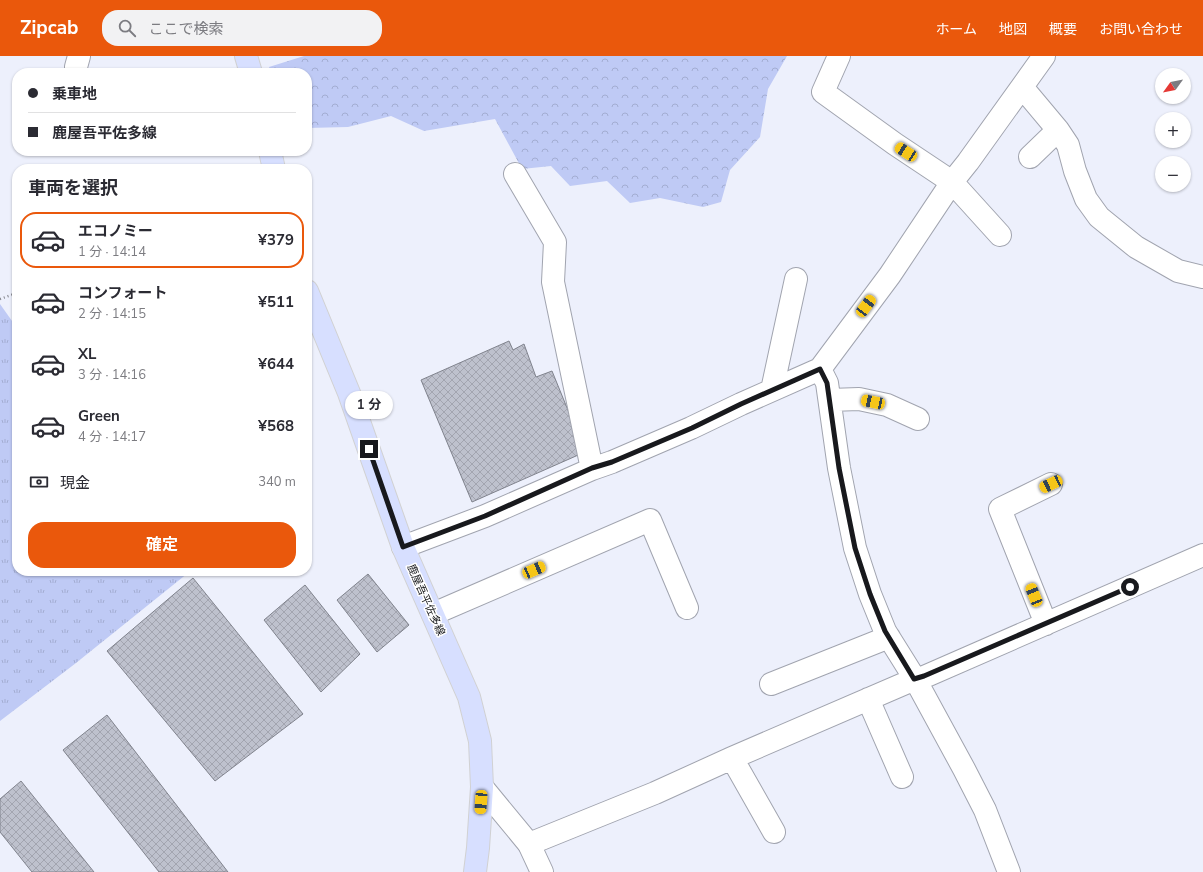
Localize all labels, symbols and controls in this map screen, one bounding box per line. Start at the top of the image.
search box [102,10,382,46]
text: Zipcab [20,15,78,41]
icon: search [116,17,138,39]
text: ここで検索 [148,19,223,39]
text: ホーム [935,20,977,39]
text: 地図 [999,20,1027,39]
text: 概要 [1049,20,1077,39]
text: お問い合わせ [1099,20,1183,39]
north arrow [1155,68,1191,104]
map controls [1155,68,1191,192]
text: 乗車地 [52,84,97,104]
button: + [1155,112,1191,148]
text: 鹿屋吾平佐多線 [52,123,157,143]
car [893,140,919,164]
button: − [1155,156,1191,192]
text: 車両を選択 [28,176,118,200]
text: エコノミー [78,221,153,241]
icon: car [30,222,66,258]
text: ¥379 [258,230,294,250]
text: 1 分 · 14:14 [78,243,146,261]
text: コンフォート [78,283,168,303]
icon: car [30,284,66,320]
text: ¥511 [258,292,294,312]
car [854,293,878,319]
text: 2 分 · 14:15 [78,305,146,323]
text: XL [78,344,97,364]
icon: car [30,346,66,382]
text: ¥644 [258,354,294,374]
text: 3 分 · 14:16 [78,366,146,384]
callout: 1 分 [345,391,393,419]
car [860,394,886,410]
text: 1 分 [357,396,381,414]
text: Green [78,406,120,426]
icon: car [30,408,66,444]
text: ¥568 [258,416,294,436]
text: 4 分 · 14:17 [78,428,146,446]
route end [360,440,378,458]
icon: cash [28,471,50,493]
text: 現金 [60,473,90,493]
text: 340 m [258,473,296,491]
car [1038,473,1064,495]
button: 確定 [28,522,296,568]
car [521,560,547,580]
street label: 鹿屋吾平佐多線 [403,562,449,638]
route start [1121,578,1139,596]
car [1024,582,1044,608]
car [474,790,488,814]

